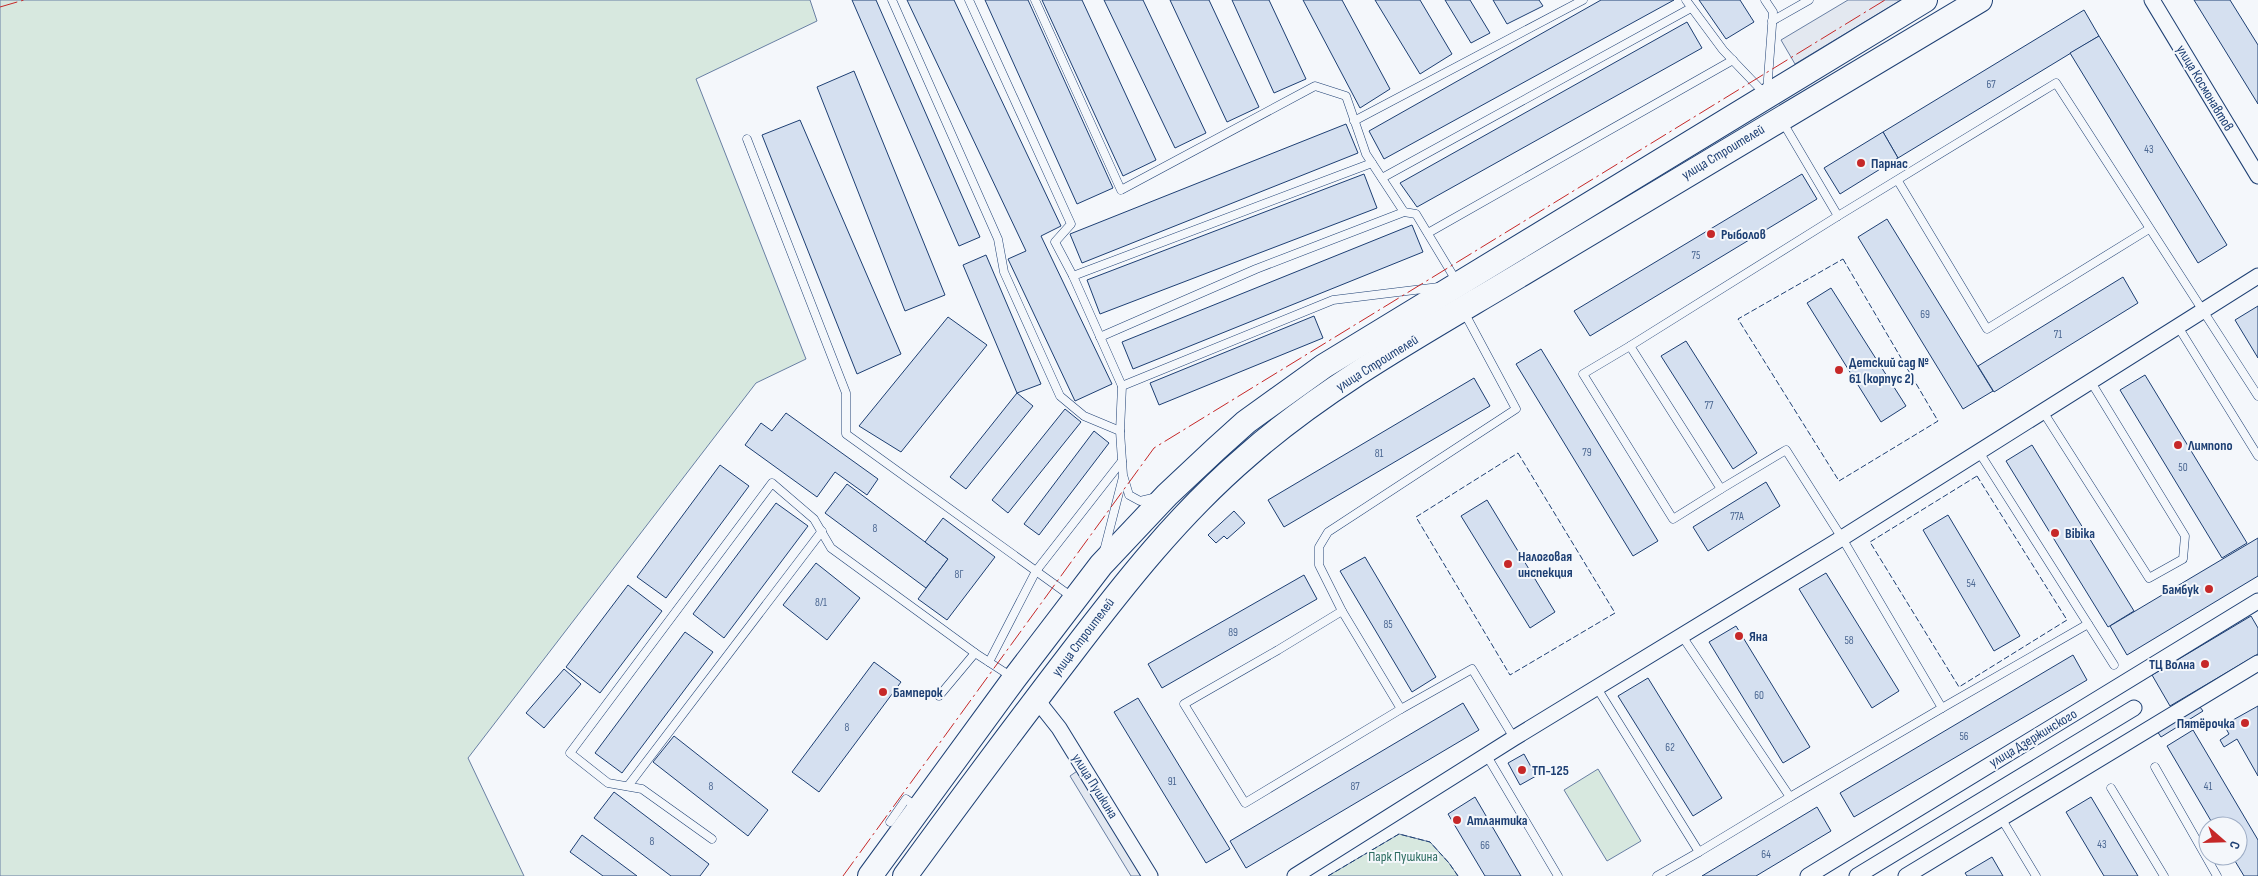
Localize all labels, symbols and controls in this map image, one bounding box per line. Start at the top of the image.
street label: улица Космонавтов [2173,42,2237,134]
house number: 67 [1986,78,1996,91]
street label: улица Строителей [1678,120,1768,183]
house number: 43 [2144,143,2154,156]
place label: Парнас [1871,155,1908,172]
marker: Парнас [1855,157,1867,169]
place label: Рыболов [1721,226,1766,243]
marker: Рыболов [1705,228,1717,240]
house number: 75 [1692,249,1700,262]
house number: 69 [1920,308,1930,321]
house number: 71 [2054,328,2062,341]
street label: улица Строителей [1333,331,1421,395]
place label: Детский сад № 61 (корпус 2) [1849,354,1929,387]
marker: Детский сад № 61 (корпус 2) [1833,364,1845,376]
house number: 77 [1705,399,1714,412]
place label: Лимпопо [2187,437,2233,454]
marker: Лимпопо [2172,439,2184,451]
house number: 79 [1582,446,1592,459]
house number: 81 [1375,447,1383,460]
house number: 50 [2178,461,2188,474]
house number: 77А [1730,510,1744,523]
house number: 8 [873,522,878,535]
place label: Bibika [2065,525,2095,542]
marker: Bibika [2049,527,2061,539]
place label: Налоговая инспекция [1518,548,1573,581]
marker: Налоговая инспекция [1502,558,1514,570]
house number: 8Г [955,568,963,581]
house number: 54 [1966,577,1976,590]
place label: Бамбук [2162,581,2199,598]
marker: Бамбук [2203,583,2215,595]
street label: улица Строителей [1048,594,1118,680]
house number: 8/1 [815,596,827,609]
house number: 85 [1383,618,1393,631]
house number: 89 [1228,626,1238,639]
place label: Яна [1749,628,1768,645]
marker: Яна [1733,630,1745,642]
house number: 58 [1844,634,1854,647]
place label: ТЦ Волна [2149,656,2195,673]
marker: ТЦ Волна [2199,658,2211,670]
place label: Бамперок [893,684,943,701]
marker: Бамперок [877,686,889,698]
house number: 60 [1754,689,1764,702]
street label: улица Дзержинского [1986,705,2080,771]
place label: Пятёрочка [2177,715,2235,732]
marker: Пятёрочка [2239,717,2251,729]
house number: 8 [845,721,850,734]
house number: 56 [1959,730,1969,743]
house number: 62 [1665,741,1675,754]
street label: улица Пушкина [1068,750,1122,822]
place label: ТП-125 [1532,762,1569,779]
marker: ТП-125 [1516,764,1528,776]
house number: 91 [1168,775,1177,788]
house number: 8 [709,780,714,793]
house number: 87 [1350,780,1360,793]
house number: 41 [2204,780,2212,793]
place label: Атлантика [1466,812,1528,829]
marker: Атлантика [1451,814,1463,826]
north arrow [2198,816,2248,866]
house number: 8 [650,835,655,848]
house number: 43 [2097,838,2107,851]
house number: 66 [1480,839,1490,852]
text: С [2226,839,2244,852]
park label: Парк Пушкина [1368,848,1438,865]
house number: 64 [1761,848,1771,861]

